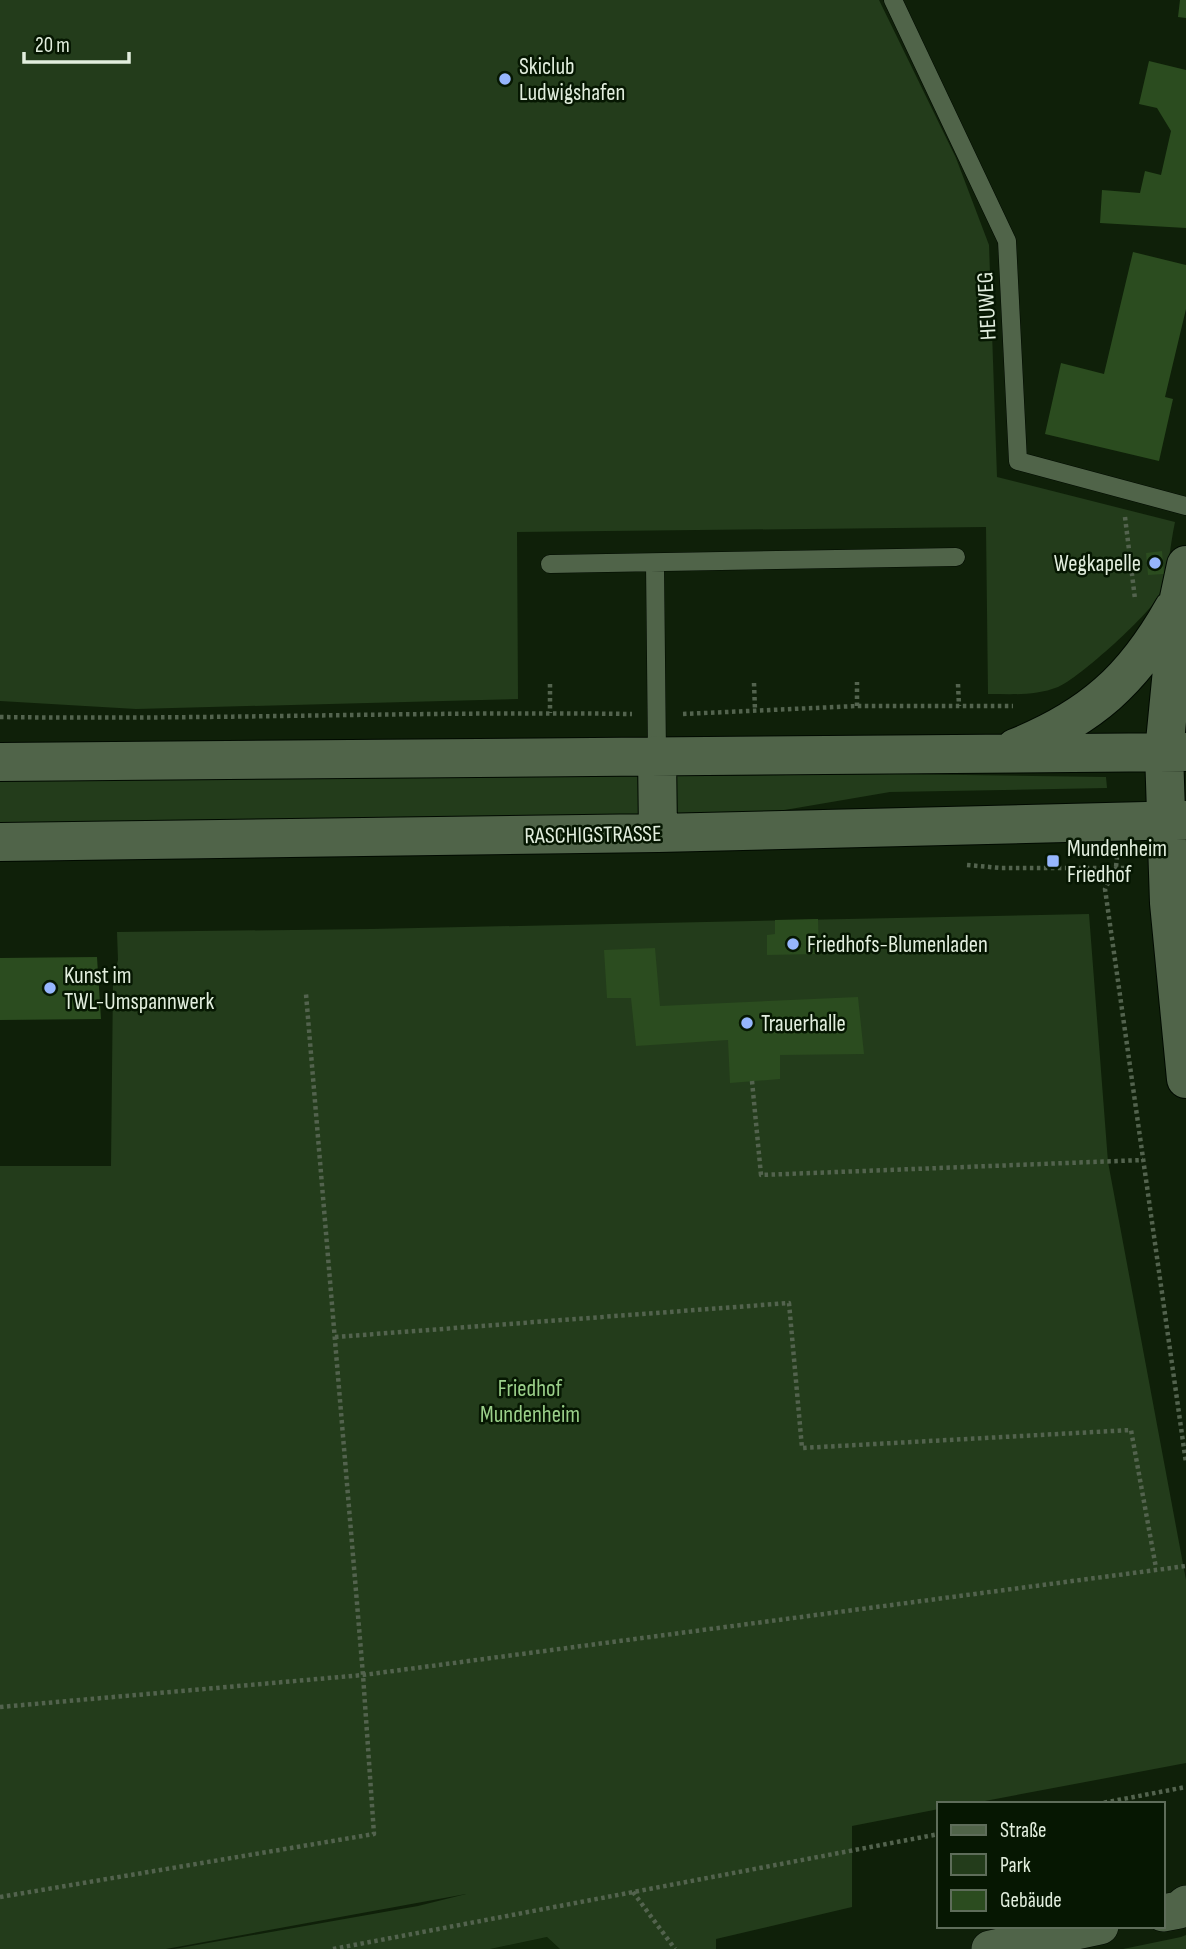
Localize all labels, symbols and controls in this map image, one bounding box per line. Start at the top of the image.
scale bar [24,21,130,65]
text: 20 m [35,33,70,58]
place label: Skiclub Ludwigshafen [519,53,625,107]
marker: Skiclub Ludwigshafen [497,71,513,87]
street label: HEUWEG [971,271,1003,341]
place label: Wegkapelle [1054,550,1141,578]
marker: Wegkapelle [1147,555,1163,571]
street label: RASCHIGSTRASSE [524,820,662,850]
place label: Mundenheim Friedhof [1067,835,1167,889]
marker: Mundenheim Friedhof [1045,853,1061,869]
place label: Friedhofs-Blumenladen [807,931,988,959]
marker: Friedhofs-Blumenladen [785,936,801,952]
place label: Kunst im TWL-Umspannwerk [64,962,214,1016]
marker: Kunst im TWL-Umspannwerk [42,980,58,996]
place label: Trauerhalle [761,1010,846,1038]
marker: Trauerhalle [739,1015,755,1031]
park label: Friedhof Mundenheim [480,1375,580,1429]
legend [937,1802,1165,1928]
text: Straße [1000,1818,1046,1843]
text: Park [1000,1853,1031,1878]
text: Gebäude [1000,1888,1062,1913]

